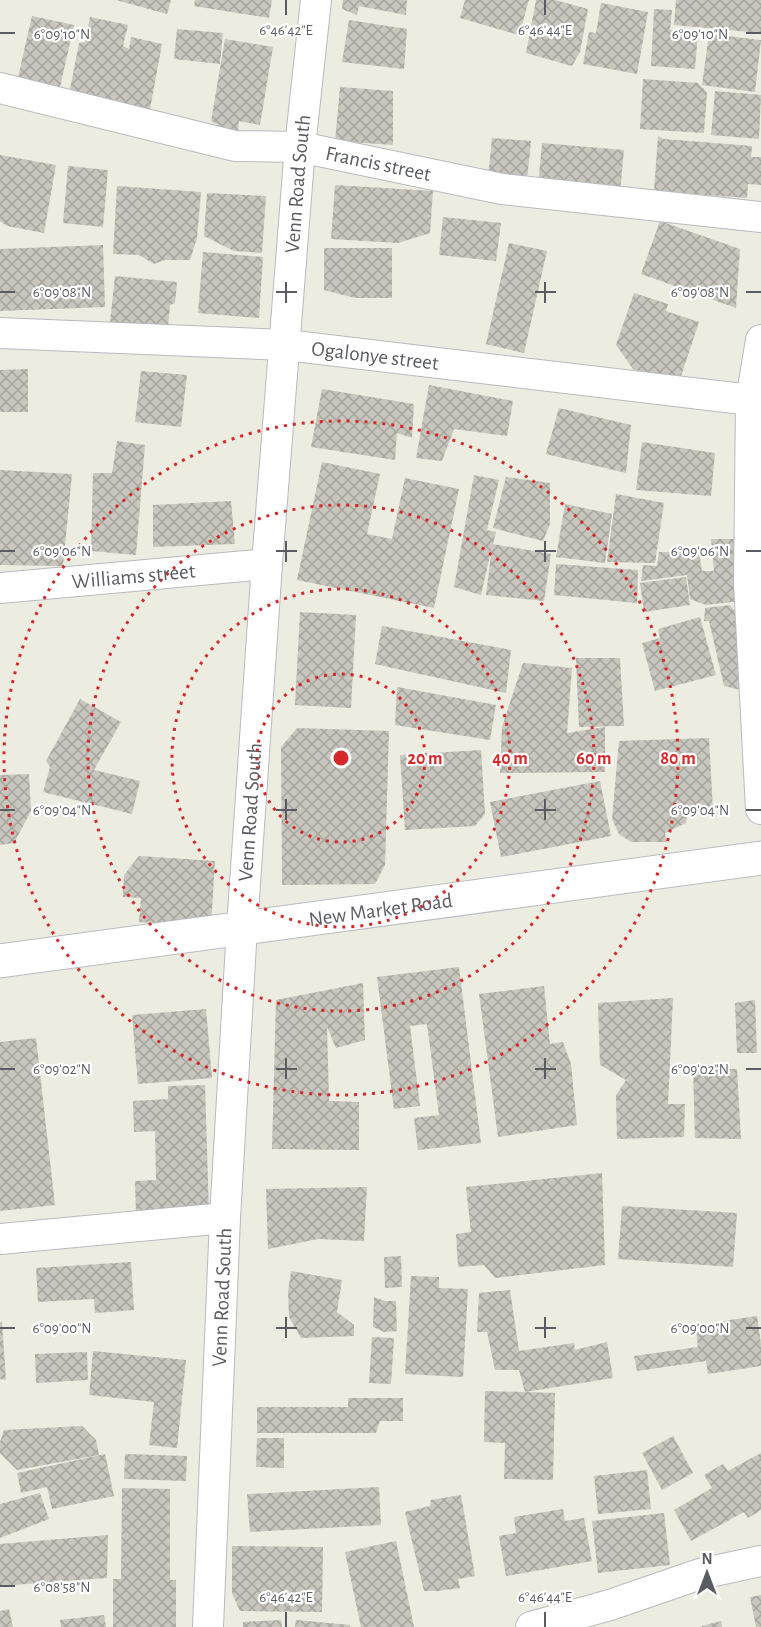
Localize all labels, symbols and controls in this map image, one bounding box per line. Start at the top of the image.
text: 6°46'42"E [259,23,313,38]
text: 6°46'44"E [518,23,572,38]
text: 6°09'10"N [34,27,90,42]
text: 6°09'10"N [672,27,728,42]
street label: Venn Road South [281,114,314,254]
street label: Francis street [324,142,433,185]
text: 6°09'08"N [33,285,91,300]
text: 6°09'08"N [671,285,729,300]
street label: Ogalonye street [310,338,440,374]
text: 6°09'06"N [33,544,91,559]
text: 6°09'06"N [671,544,729,559]
street label: Williams street [71,560,197,592]
street label: Venn Road South [235,742,265,882]
centre of rings [331,748,351,768]
text: 20 m [407,750,443,768]
text: 40 m [492,750,528,768]
text: 60 m [576,750,612,768]
text: 80 m [660,750,696,768]
text: 6°09'04"N [33,803,91,818]
text: 6°09'04"N [671,803,729,818]
street label: New Market Road [307,889,454,930]
text: 6°09'02"N [33,1062,91,1077]
text: 6°09'02"N [671,1062,729,1077]
street label: Venn Road South [208,1227,235,1367]
text: 6°09'00"N [32,1321,92,1336]
text: 6°09'00"N [670,1321,730,1336]
north arrow [677,1543,737,1603]
text: N [701,1551,713,1567]
text: 6°08'58"N [34,1580,90,1595]
text: 6°46'42"E [259,1590,313,1605]
text: 6°46'44"E [518,1590,572,1605]

